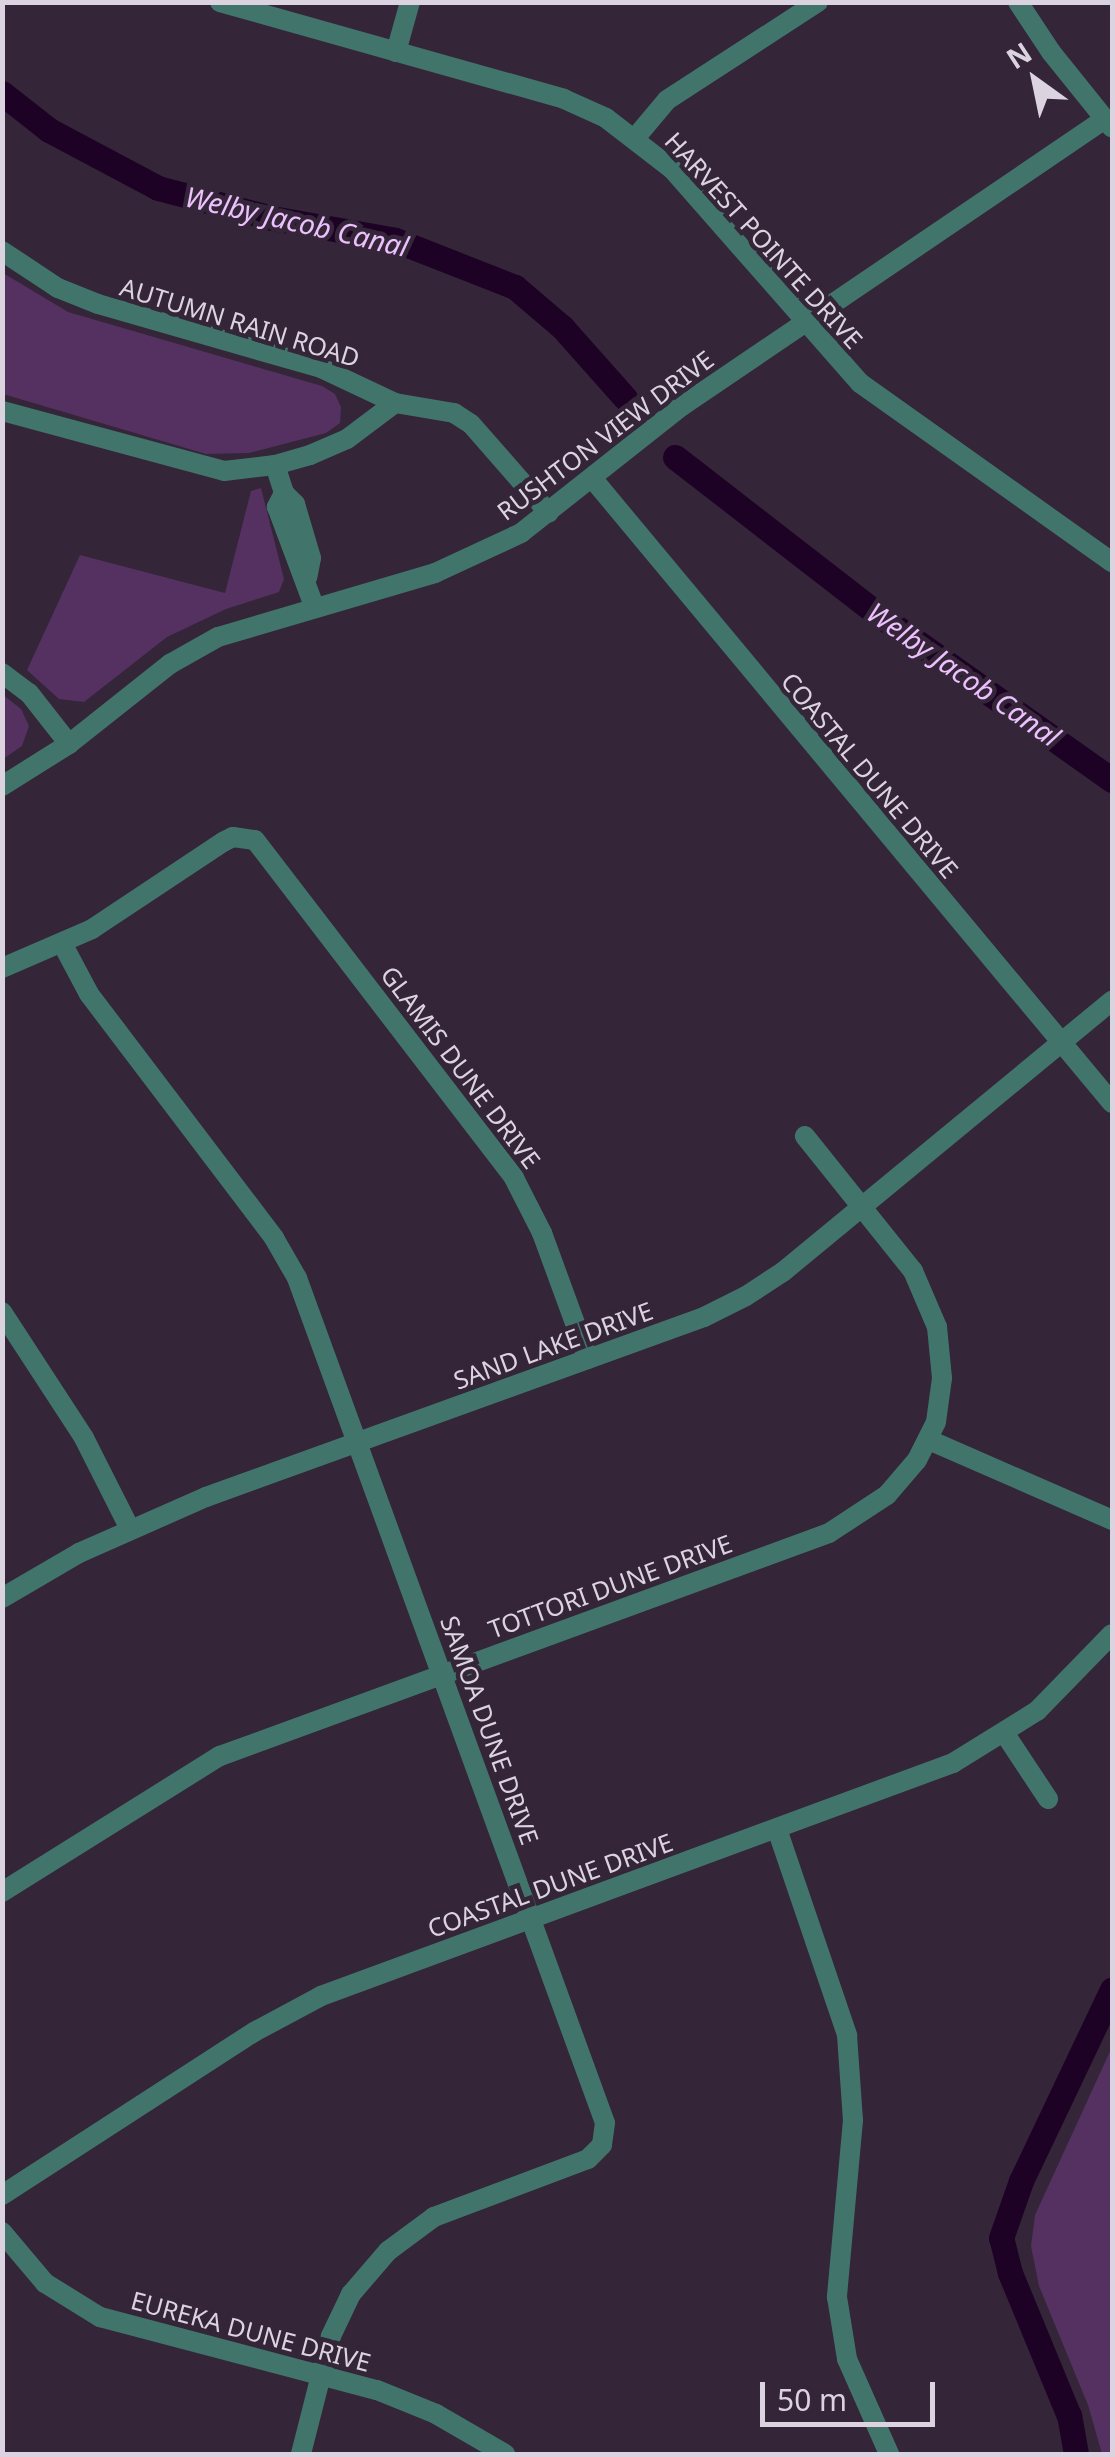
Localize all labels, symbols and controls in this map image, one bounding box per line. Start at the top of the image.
north arrow [985,30,1085,130]
text: N [999,33,1039,77]
street label: HARVEST POINTE DRIVE [659,126,869,354]
water label: Welby Jacob Canal [182,179,412,263]
street label: AUTUMN RAIN ROAD [117,271,363,373]
street label: RUSHTON VIEW DRIVE [491,344,719,526]
water label: Welby Jacob Canal [861,595,1067,753]
street label: COASTAL DUNE DRIVE [775,666,965,884]
street label: GLAMIS DUNE DRIVE [375,960,547,1174]
street label: SAND LAKE DRIVE [449,1295,657,1395]
street label: TOTTORI DUNE DRIVE [484,1528,736,1644]
street label: SAMOA DUNE DRIVE [435,1612,545,1848]
street label: COASTAL DUNE DRIVE [423,1827,677,1943]
street label: EUREKA DUNE DRIVE [128,2285,374,2377]
scale bar [765,2362,940,2424]
text: 50 m [777,2379,847,2420]

